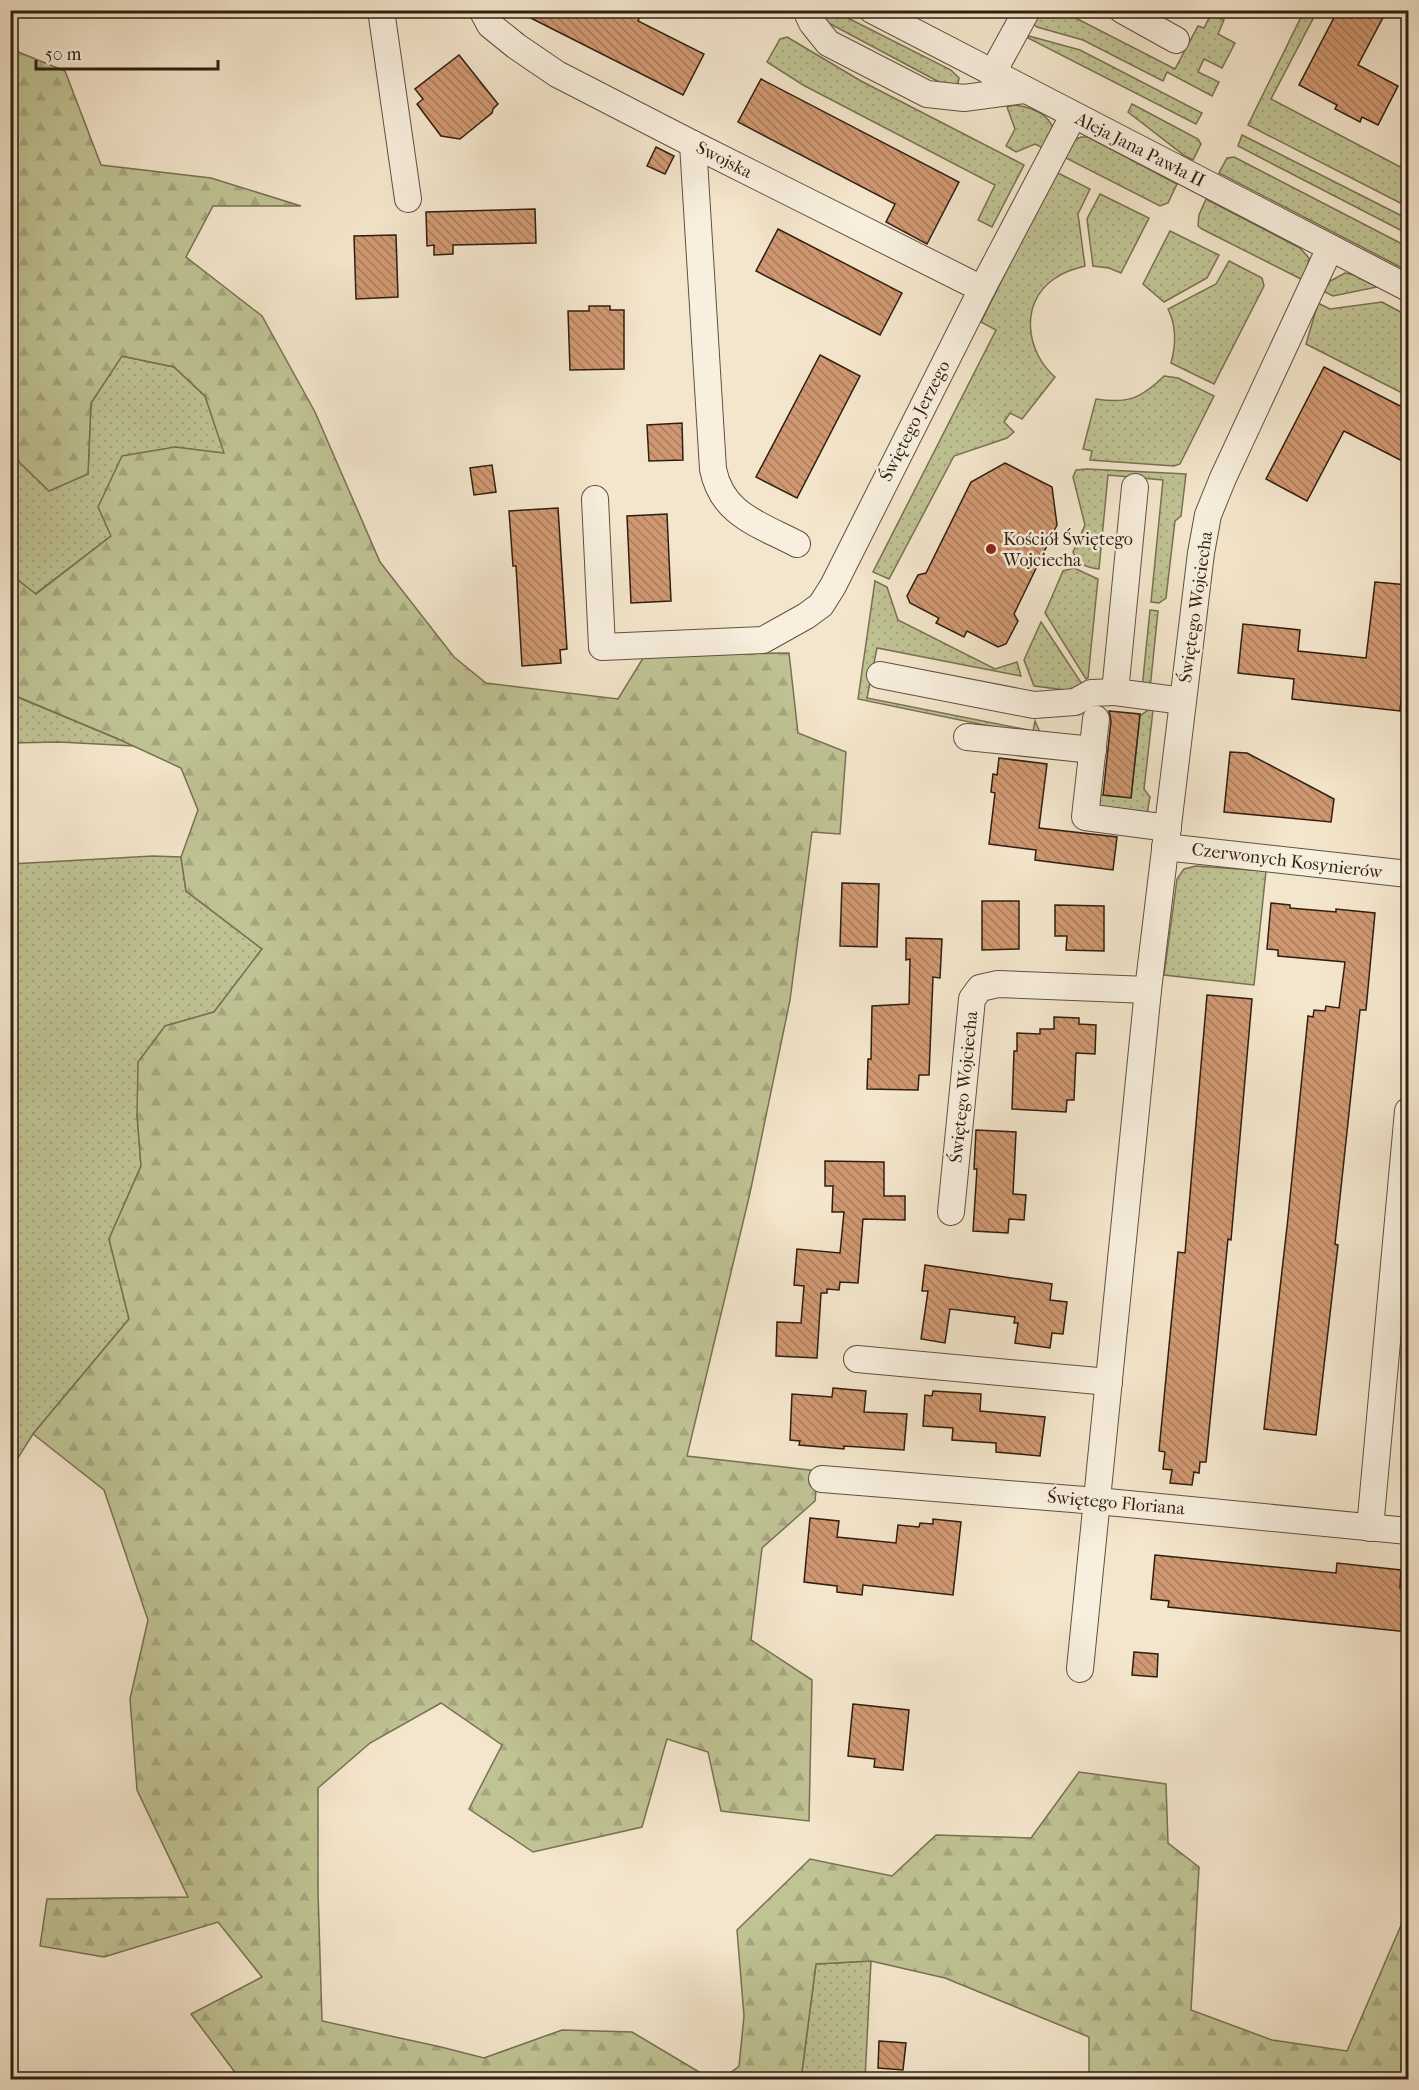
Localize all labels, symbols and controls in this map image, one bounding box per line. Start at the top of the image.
scale bar [36,33,218,71]
text: 50 m [45,44,82,65]
street label: Aleja Jana Pawła II [1071,108,1208,192]
street label: Swojska [693,137,756,183]
street label: Świętego Jerzego [875,357,955,485]
place label: Kościół Świętego Wojciecha [1002,528,1133,571]
street label: Świętego Wojciecha [1174,529,1217,684]
marker: Kościół Świętego Wojciecha [984,542,998,556]
street label: Czerwonych Kosynierów [1190,839,1384,883]
street label: Świętego Wojciecha [945,1009,982,1164]
street label: Świętego Floriana [1046,1486,1186,1520]

